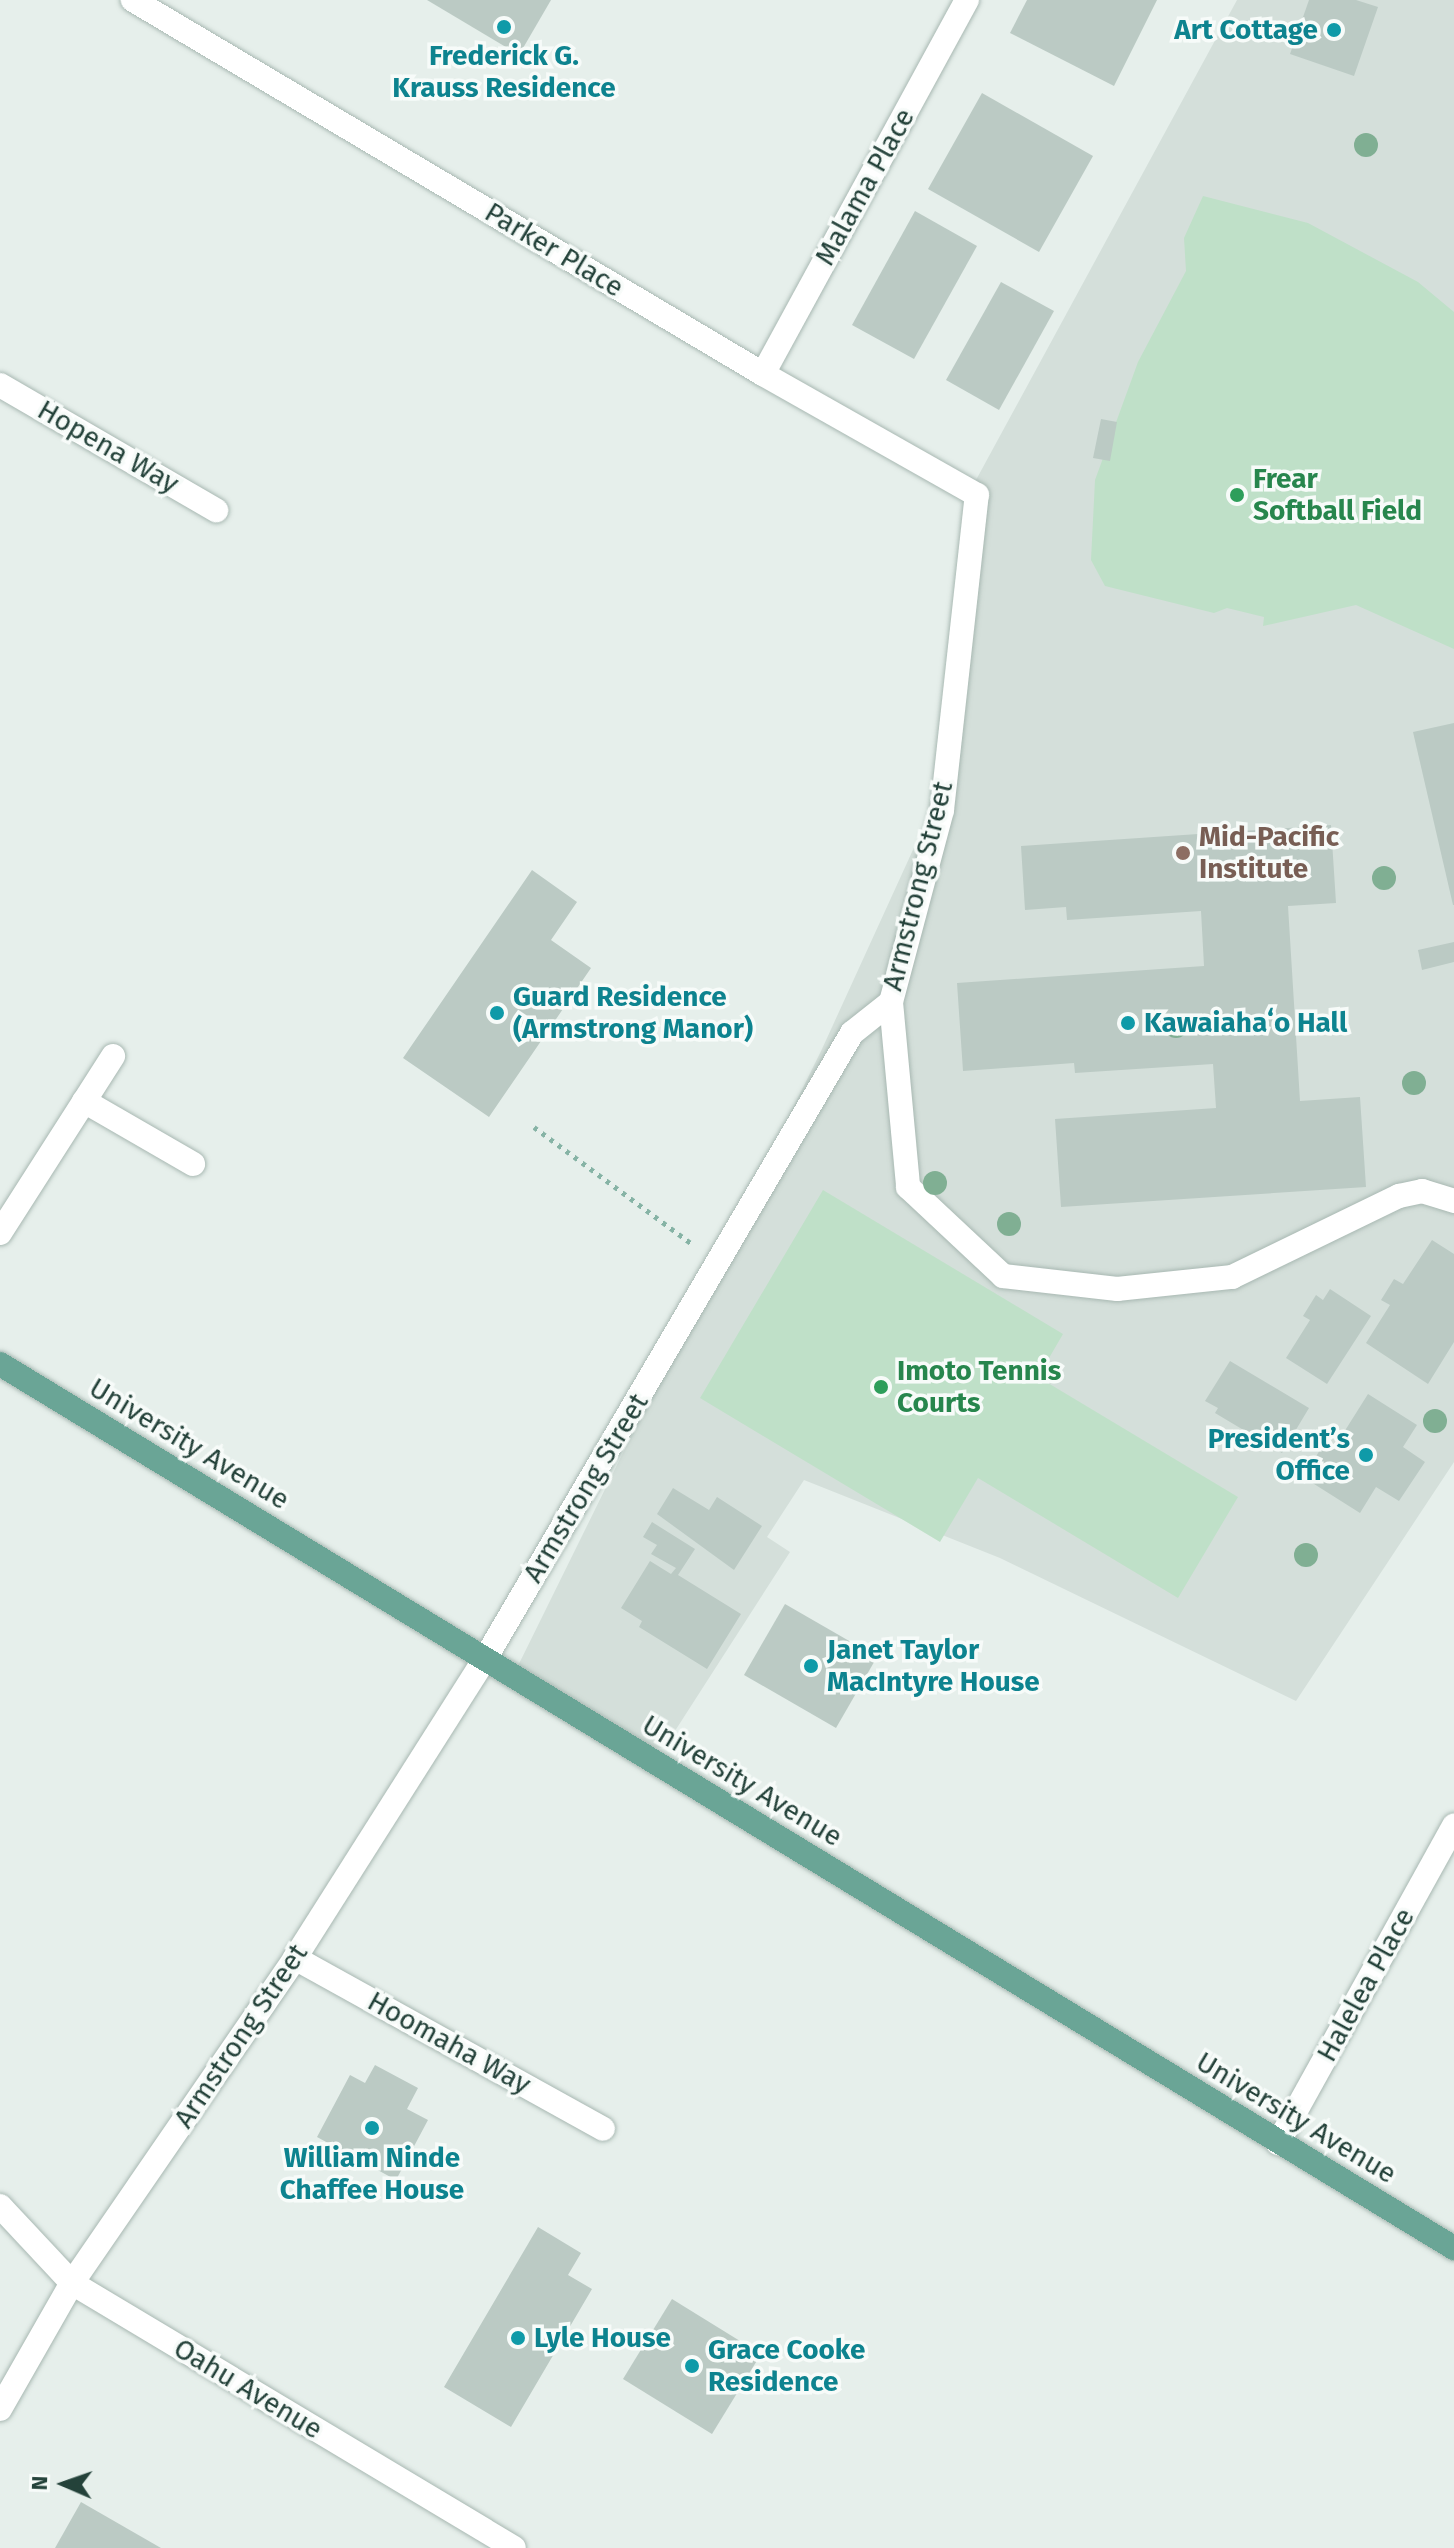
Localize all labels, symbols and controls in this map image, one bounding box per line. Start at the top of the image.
place label: Art Cottage [1174,13,1318,47]
marker: Frederick G. Krauss Residence [495,18,513,36]
marker: Art Cottage [1325,21,1343,39]
place label: Frederick G. Krauss Residence [392,39,616,105]
street label: Malama Place [808,103,922,271]
street label: Parker Place [479,196,629,304]
street label: Hopena Way [32,393,184,501]
place label: Frear Softball Field [1253,462,1422,528]
marker: Frear Softball Field [1228,486,1246,504]
street label: Armstrong Street [876,778,960,994]
place label: Mid-Pacific Institute [1199,820,1339,886]
marker: Mid-Pacific Institute [1174,844,1192,862]
place label: Guard Residence (Armstrong Manor) [513,980,753,1046]
marker: Guard Residence (Armstrong Manor) [488,1004,506,1022]
place label: Kawaiahaʻo Hall [1144,1006,1347,1040]
marker: Kawaiahaʻo Hall [1119,1014,1137,1032]
place label: Imoto Tennis Courts [897,1354,1061,1420]
street label: University Avenue [83,1371,295,1517]
marker: Imoto Tennis Courts [872,1378,890,1396]
street label: Armstrong Street [516,1387,656,1589]
place label: President’s Office [1208,1422,1350,1488]
marker: President’s Office [1357,1446,1375,1464]
place label: Janet Taylor MacIntyre House [827,1633,1040,1699]
marker: Janet Taylor MacIntyre House [802,1657,820,1675]
street label: University Avenue [636,1708,848,1854]
street label: Halelea Place [1310,1902,1422,2068]
street label: Armstrong Street [167,1938,315,2134]
street label: Hoomaha Way [362,1984,536,2102]
street label: University Avenue [1190,2045,1402,2191]
marker: William Ninde Chaffee House [363,2119,381,2137]
place label: William Ninde Chaffee House [280,2141,464,2207]
place label: Lyle House [534,2321,671,2355]
marker: Lyle House [509,2329,527,2347]
street label: Oahu Avenue [168,2331,328,2447]
place label: Grace Cooke Residence [708,2333,865,2399]
marker: Grace Cooke Residence [683,2357,701,2375]
north arrow [24,2444,104,2524]
text: N [26,2475,53,2491]

